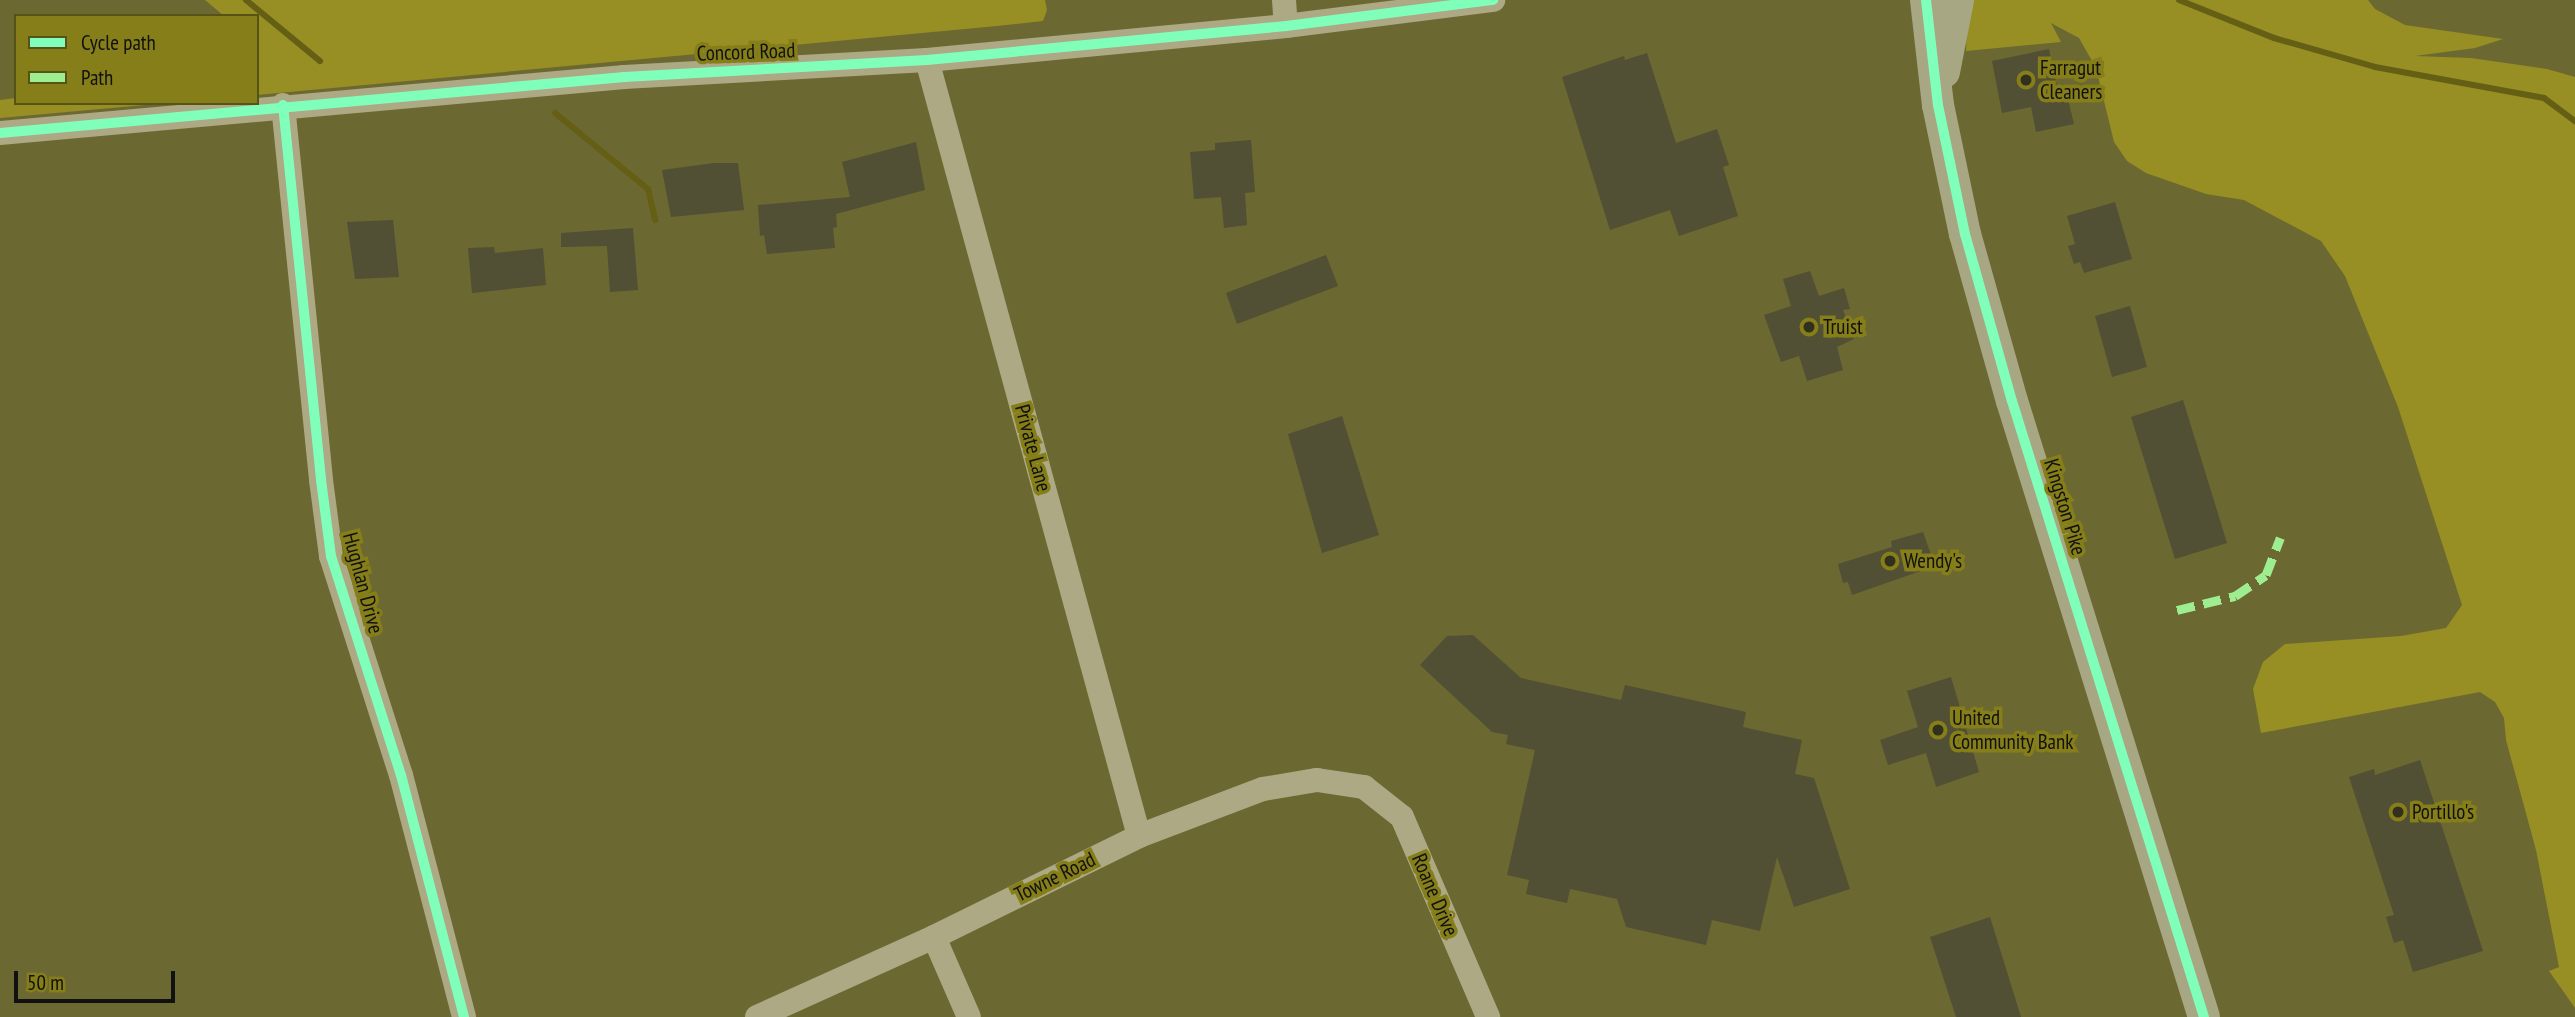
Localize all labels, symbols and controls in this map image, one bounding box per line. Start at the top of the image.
legend [14,14,259,105]
text: Cycle path [81,29,156,56]
street label: Concord Road [696,38,796,66]
place label: Farragut Cleaners [2040,55,2102,105]
text: Path [81,64,113,91]
marker: Farragut Cleaners [2018,72,2034,88]
place label: Truist [1823,314,1863,340]
marker: Truist [1801,319,1817,335]
street label: Private Lane [1009,402,1057,494]
street label: Kingston Pike [2038,456,2092,558]
street label: Hughlan Drive [337,530,389,636]
place label: Wendy's [1904,548,1962,574]
marker: Wendy's [1882,553,1898,569]
place label: United Community Bank [1952,705,2074,755]
marker: United Community Bank [1930,722,1946,738]
place label: Portillo's [2412,799,2474,825]
marker: Portillo's [2390,804,2406,820]
street label: Towne Road [1011,847,1099,907]
street label: Roane Drive [1406,850,1464,940]
scale bar [18,958,178,1002]
text: 50 m [27,969,64,996]

